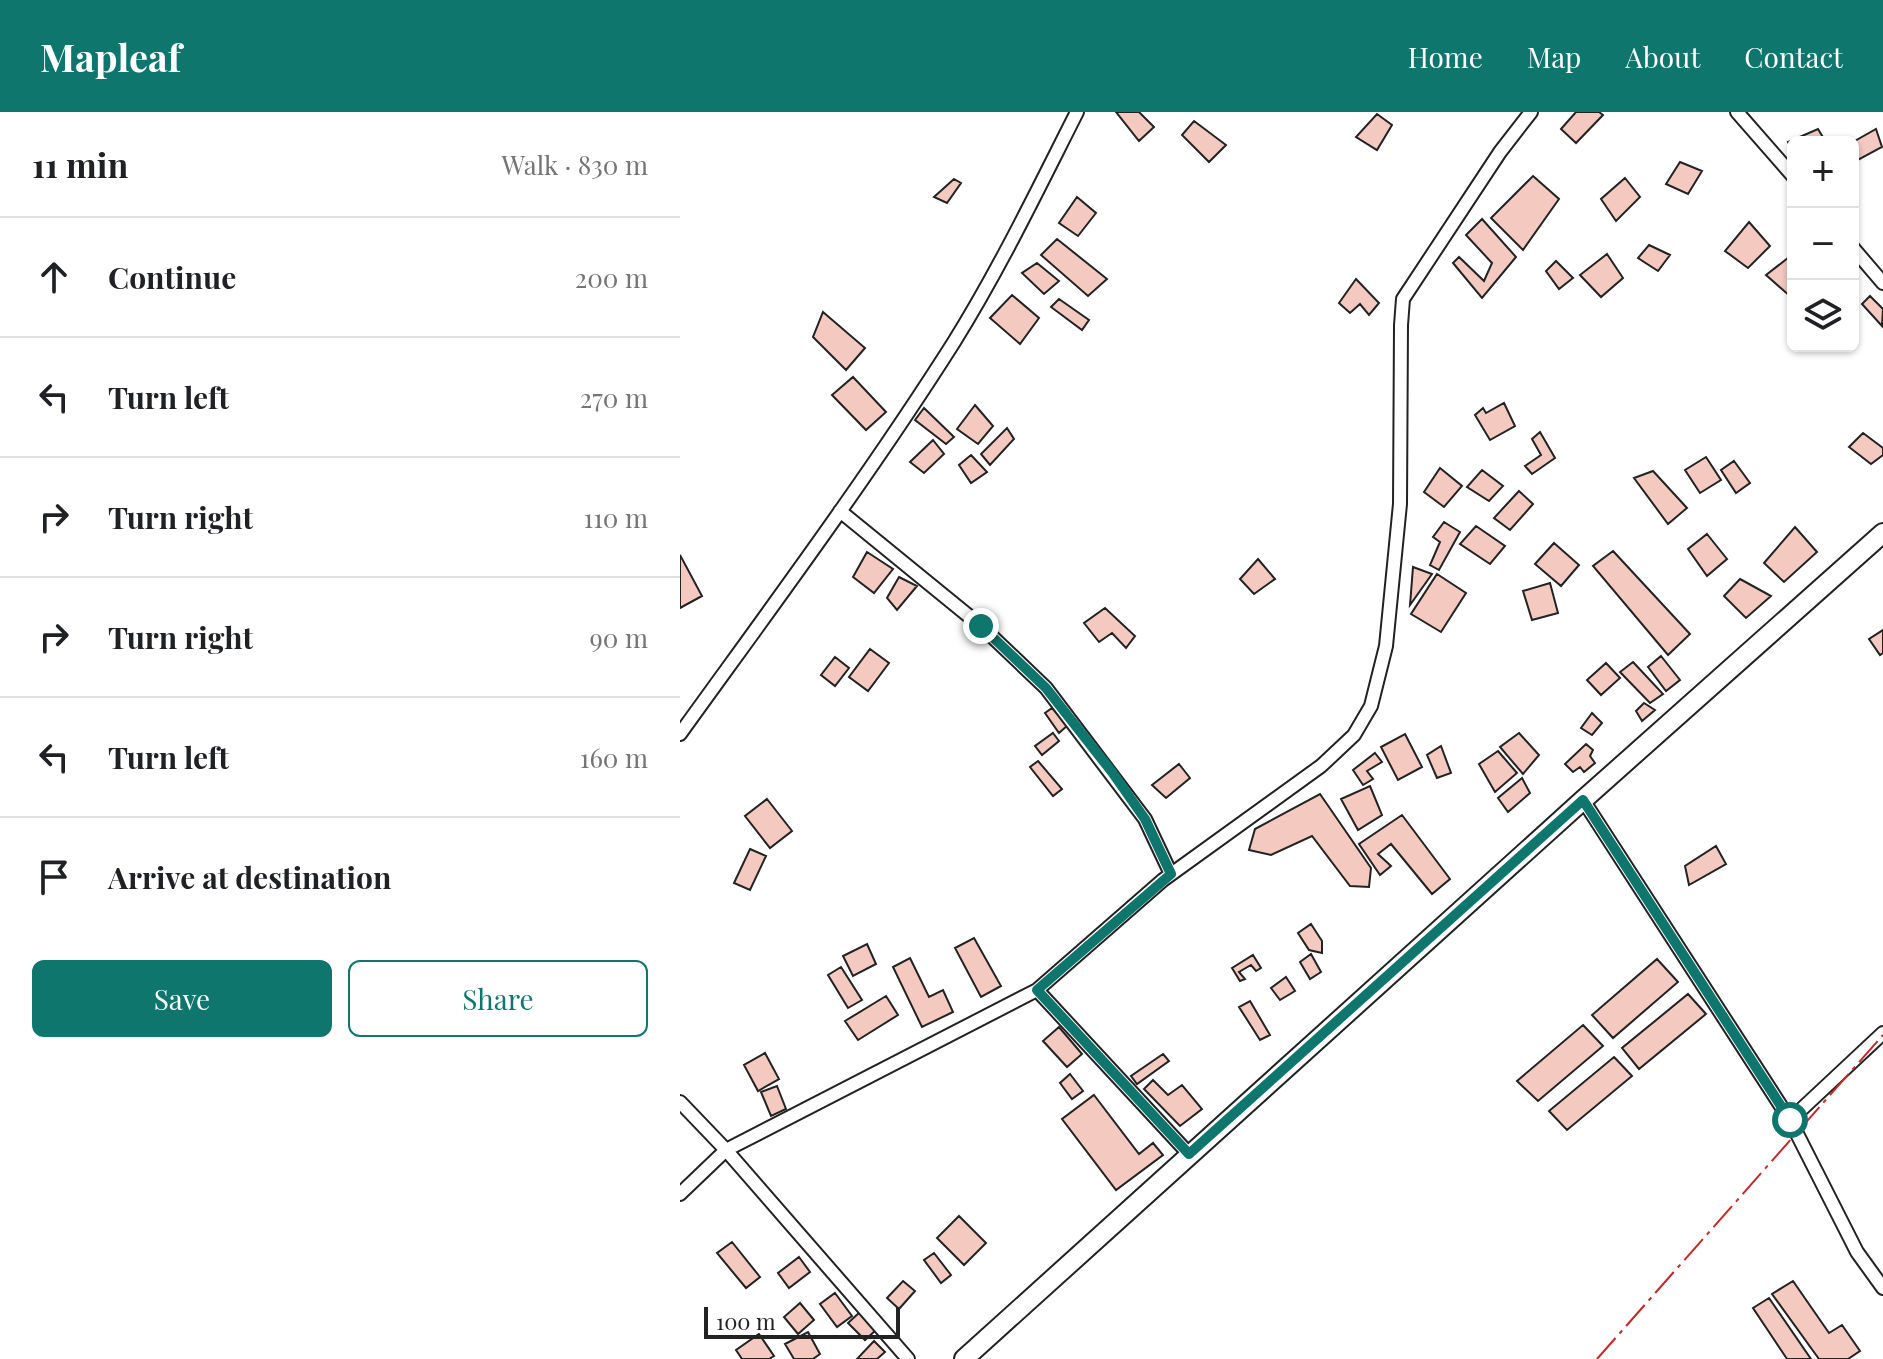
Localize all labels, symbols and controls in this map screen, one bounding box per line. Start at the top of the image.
text: Mapleaf [40,31,181,82]
text: Home [1408,38,1483,75]
text: Map [1527,38,1581,75]
text: About [1625,38,1700,75]
text: Contact [1744,38,1843,75]
map controls [1787,136,1859,352]
button: + [1787,136,1859,208]
text: 11 min [32,141,128,187]
text: Walk · 830 m [501,147,648,182]
button: − [1787,208,1859,280]
icon: ahead [32,255,76,299]
text: Continue [108,257,236,297]
text: 200 m [575,260,648,295]
button: layers [1787,280,1859,352]
icon: left [32,375,76,419]
text: Turn left [108,377,229,417]
text: 270 m [580,380,648,415]
icon: right [32,495,76,539]
text: Turn right [108,497,253,537]
text: 110 m [584,500,648,535]
route end [963,608,999,644]
icon: right [32,615,76,659]
text: Turn right [108,617,253,657]
text: 90 m [590,620,648,655]
icon: left [32,735,76,779]
text: Turn left [108,737,229,777]
text: 160 m [580,740,648,775]
icon: arrive [32,855,76,899]
text: Arrive at destination [108,857,391,897]
button: Save [32,960,332,1037]
button: Share [348,960,648,1037]
route start [1772,1102,1808,1138]
scale bar [704,1303,900,1339]
text: 100 m [716,1306,776,1336]

